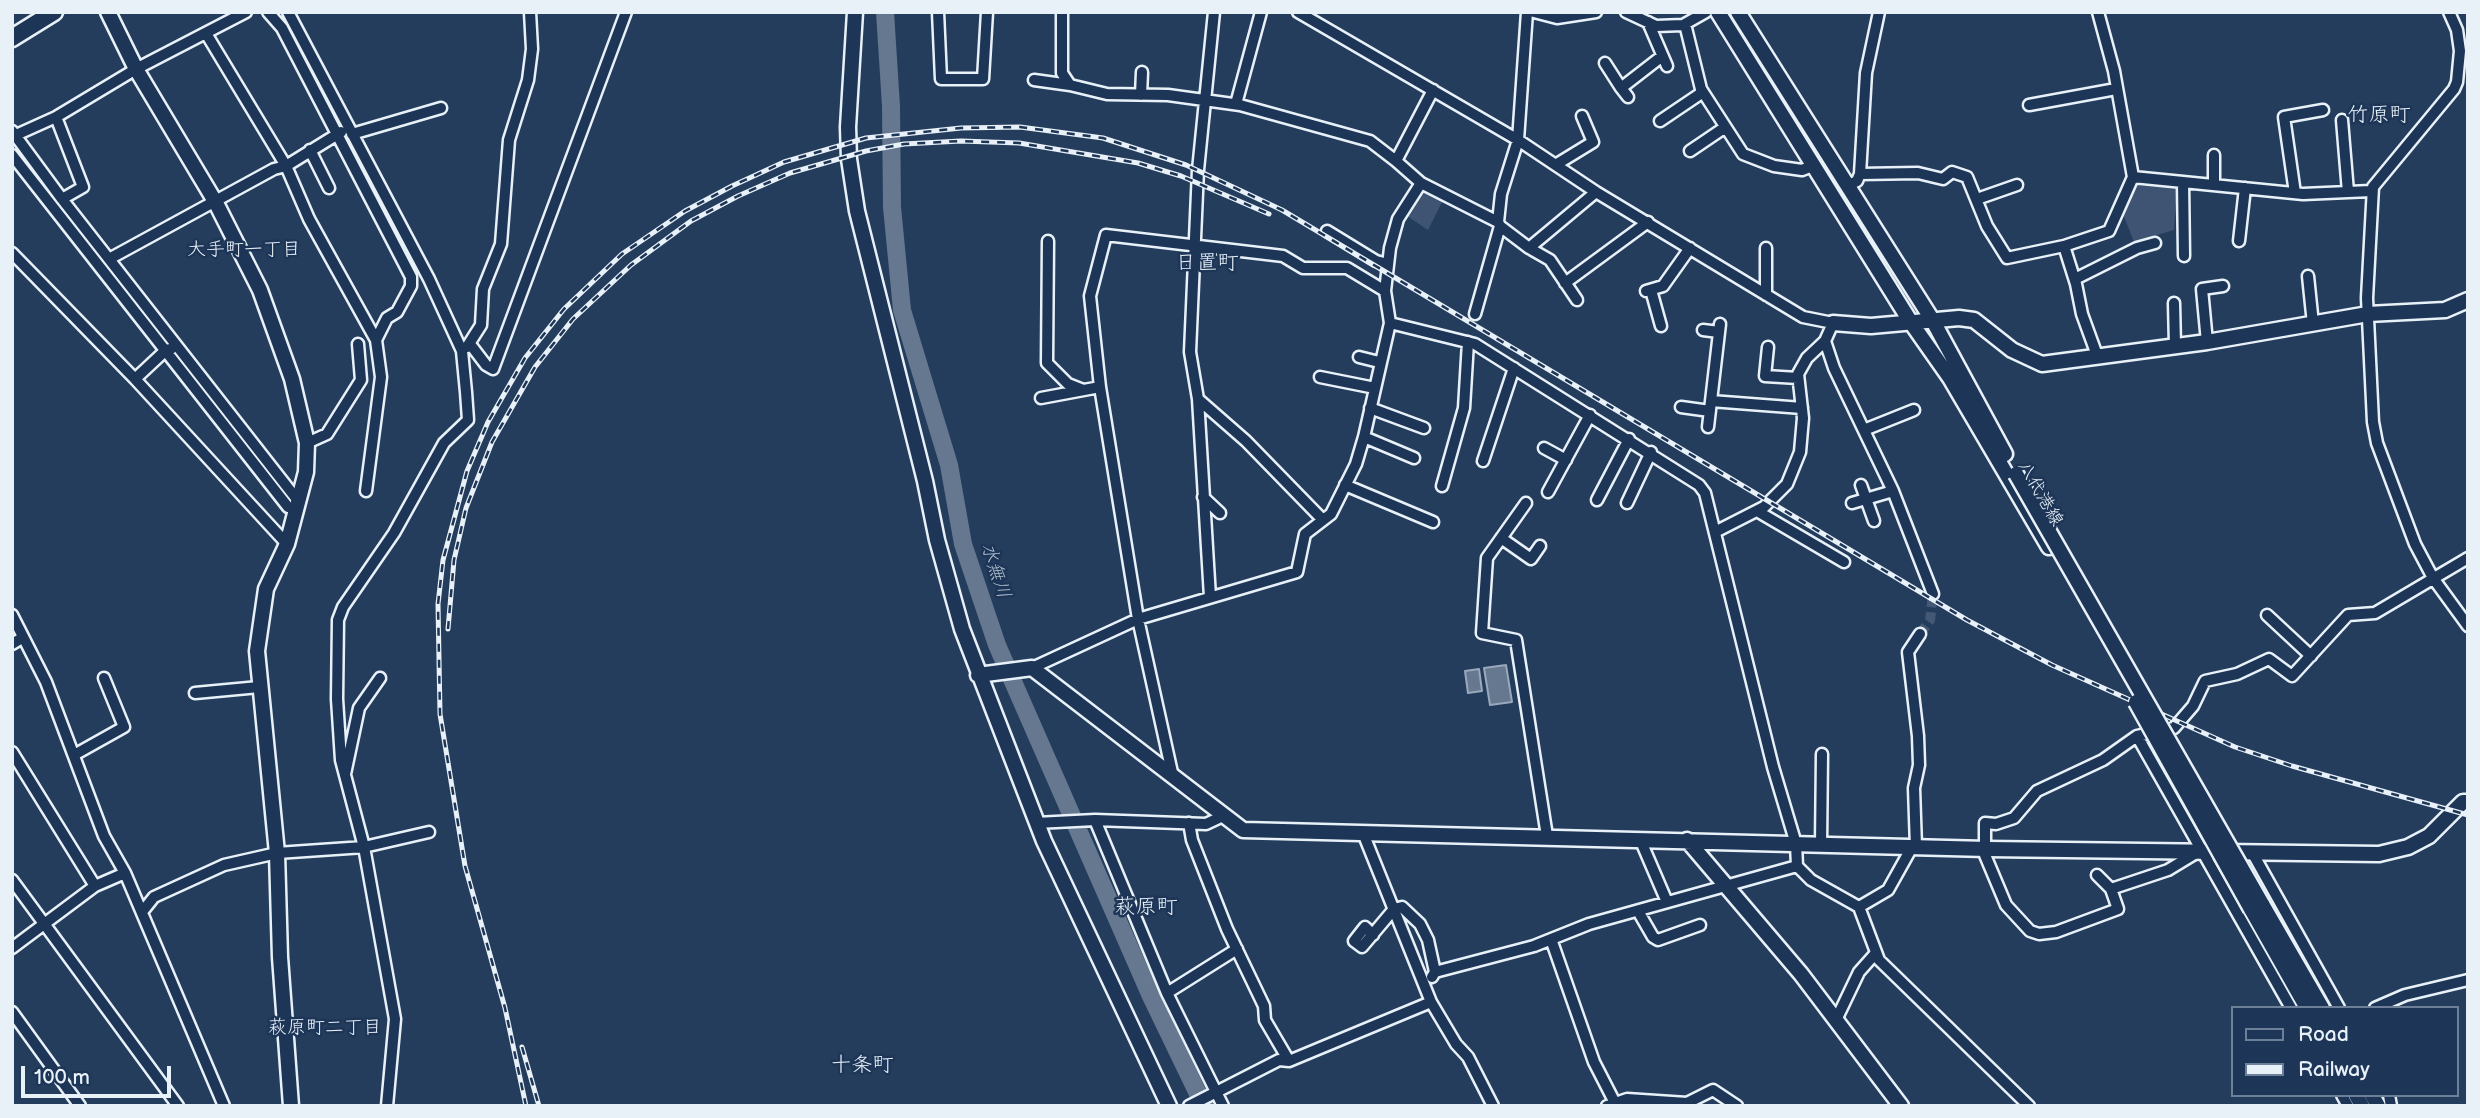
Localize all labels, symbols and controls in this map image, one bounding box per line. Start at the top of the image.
district label: 竹原町 [2348,103,2410,129]
district label: 大手町一丁目 [187,239,301,261]
district label: 日置町 [1176,251,1238,277]
street label: 八代港線 [2013,457,2067,531]
water label: 水無川 [975,540,1015,602]
district label: 萩原町 [1115,895,1177,921]
legend [2232,1006,2459,1097]
district label: 萩原町二丁目 [268,1017,382,1039]
text: Road [2298,1022,2349,1047]
scale bar [24,1052,175,1096]
district label: 十条町 [831,1053,893,1079]
text: Railway [2298,1057,2370,1082]
text: 100 m [34,1065,90,1090]

